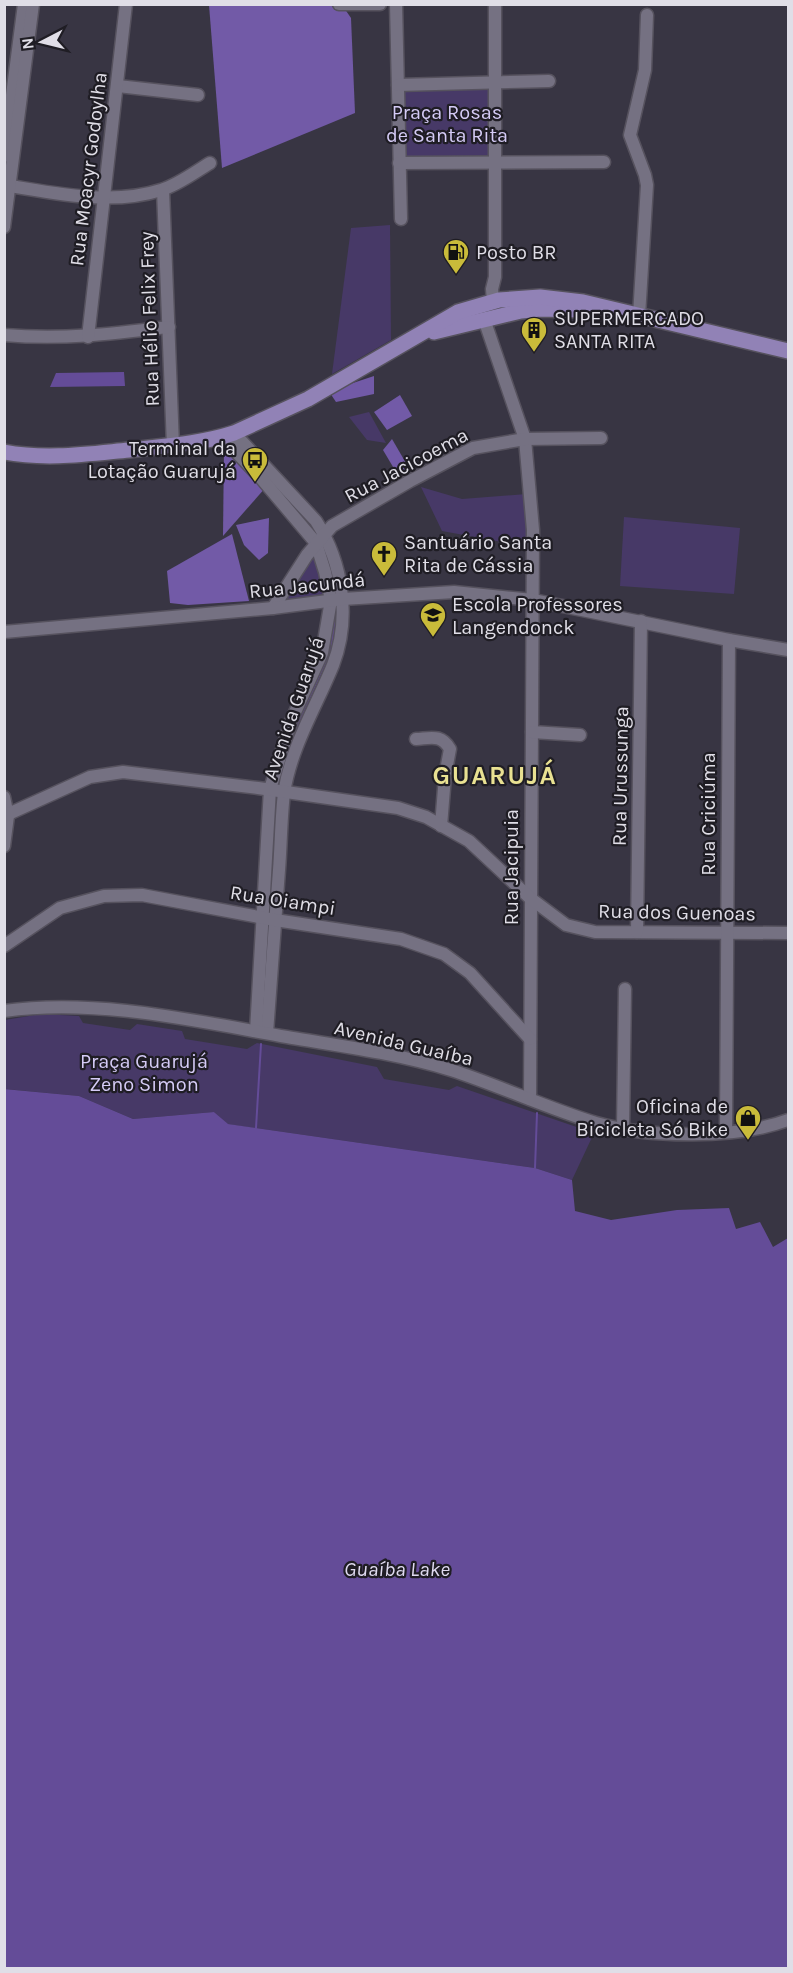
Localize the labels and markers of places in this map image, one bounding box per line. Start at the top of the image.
fuel station icon: Posto BR [441,237,471,275]
place label: Posto BR [476,241,556,264]
place label: SUPERMERCADO SANTA RITA [554,307,704,353]
building icon: SUPERMERCADO SANTA RITA [519,315,549,353]
place label: Terminal da Lotação Guarujá [88,437,236,483]
bus stop icon: Terminal da Lotação Guarujá [240,445,270,483]
place label: Santuário Santa Rita de Cássia [404,531,552,577]
church icon: Santuário Santa Rita de Cássia [369,539,399,577]
place label: Escola Professores Langendonck [452,593,623,639]
school or university icon: Escola Professores Langendonck [418,600,448,638]
place label: Oficina de Bicicleta Só Bike [576,1095,728,1141]
shop icon: Oficina de Bicicleta Só Bike [733,1103,763,1141]

